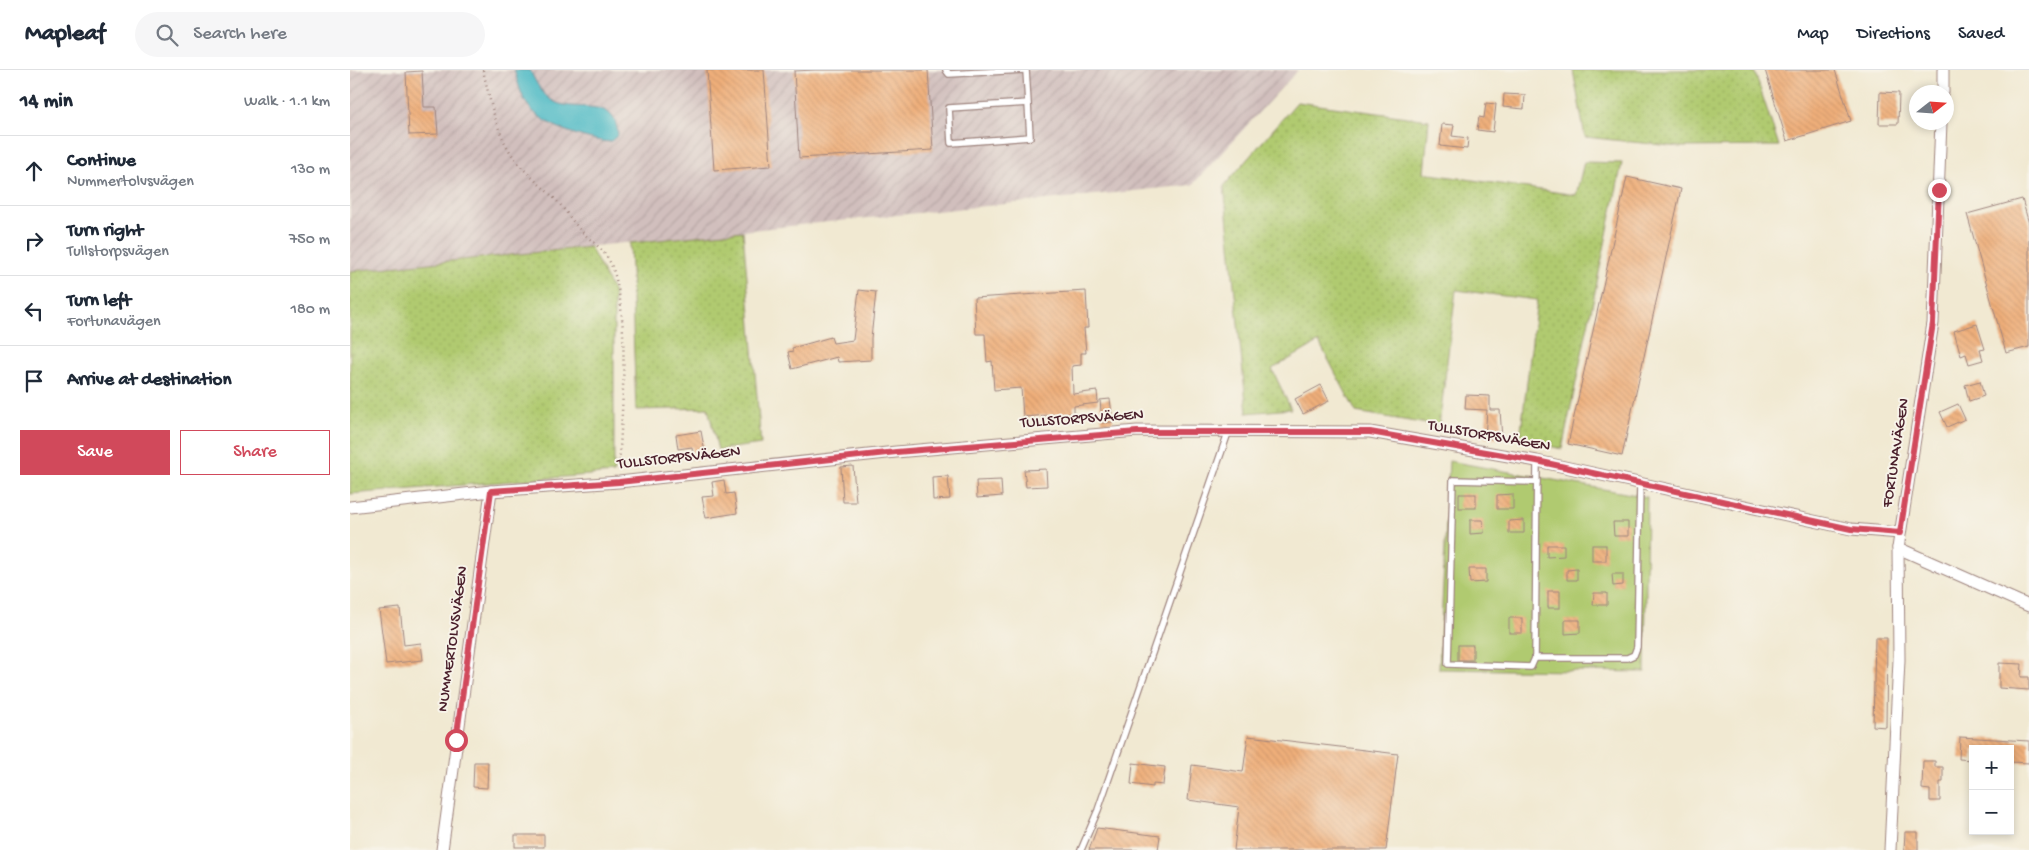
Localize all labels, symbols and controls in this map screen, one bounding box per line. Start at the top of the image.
search box [135,12,485,57]
text: Mapleaf [25,20,105,49]
icon: search [153,21,181,49]
text: Search here [193,23,287,46]
text: Map [1797,24,1829,45]
text: Directions [1857,24,1930,45]
text: Saved [1958,24,2004,45]
north arrow [1909,85,1954,130]
text: 14 min [20,90,73,115]
text: Walk · 1.1 km [244,93,330,112]
text: Continue [67,150,136,173]
icon: ahead [20,157,48,185]
text: 130 m [291,161,330,180]
text: Nummertolvsvägen [67,173,194,192]
route end [1928,179,1951,202]
text: Turn right [67,220,143,243]
icon: right [20,227,48,255]
text: 750 m [289,231,330,250]
text: Tullstorpsvägen [67,243,169,262]
text: Turn left [67,290,131,313]
icon: left [20,297,48,325]
text: 180 m [291,301,330,320]
text: Fortunavägen [67,313,161,332]
icon: arrive [20,367,48,395]
text: Arrive at destination [67,369,231,392]
street label: FORTUNAVÄGEN [1879,397,1915,510]
street label: TULLSTORPSVÄGEN [1019,406,1144,434]
street label: TULLSTORPSVÄGEN [1425,417,1552,457]
button: Save [20,430,170,475]
button: Share [180,430,330,475]
street label: TULLSTORPSVÄGEN [615,443,742,475]
street label: NUMMERTOLVSVÄGEN [434,565,474,713]
route start [445,729,468,752]
map controls [1969,745,2014,835]
button: + [1969,745,2014,790]
button: − [1969,790,2014,835]

